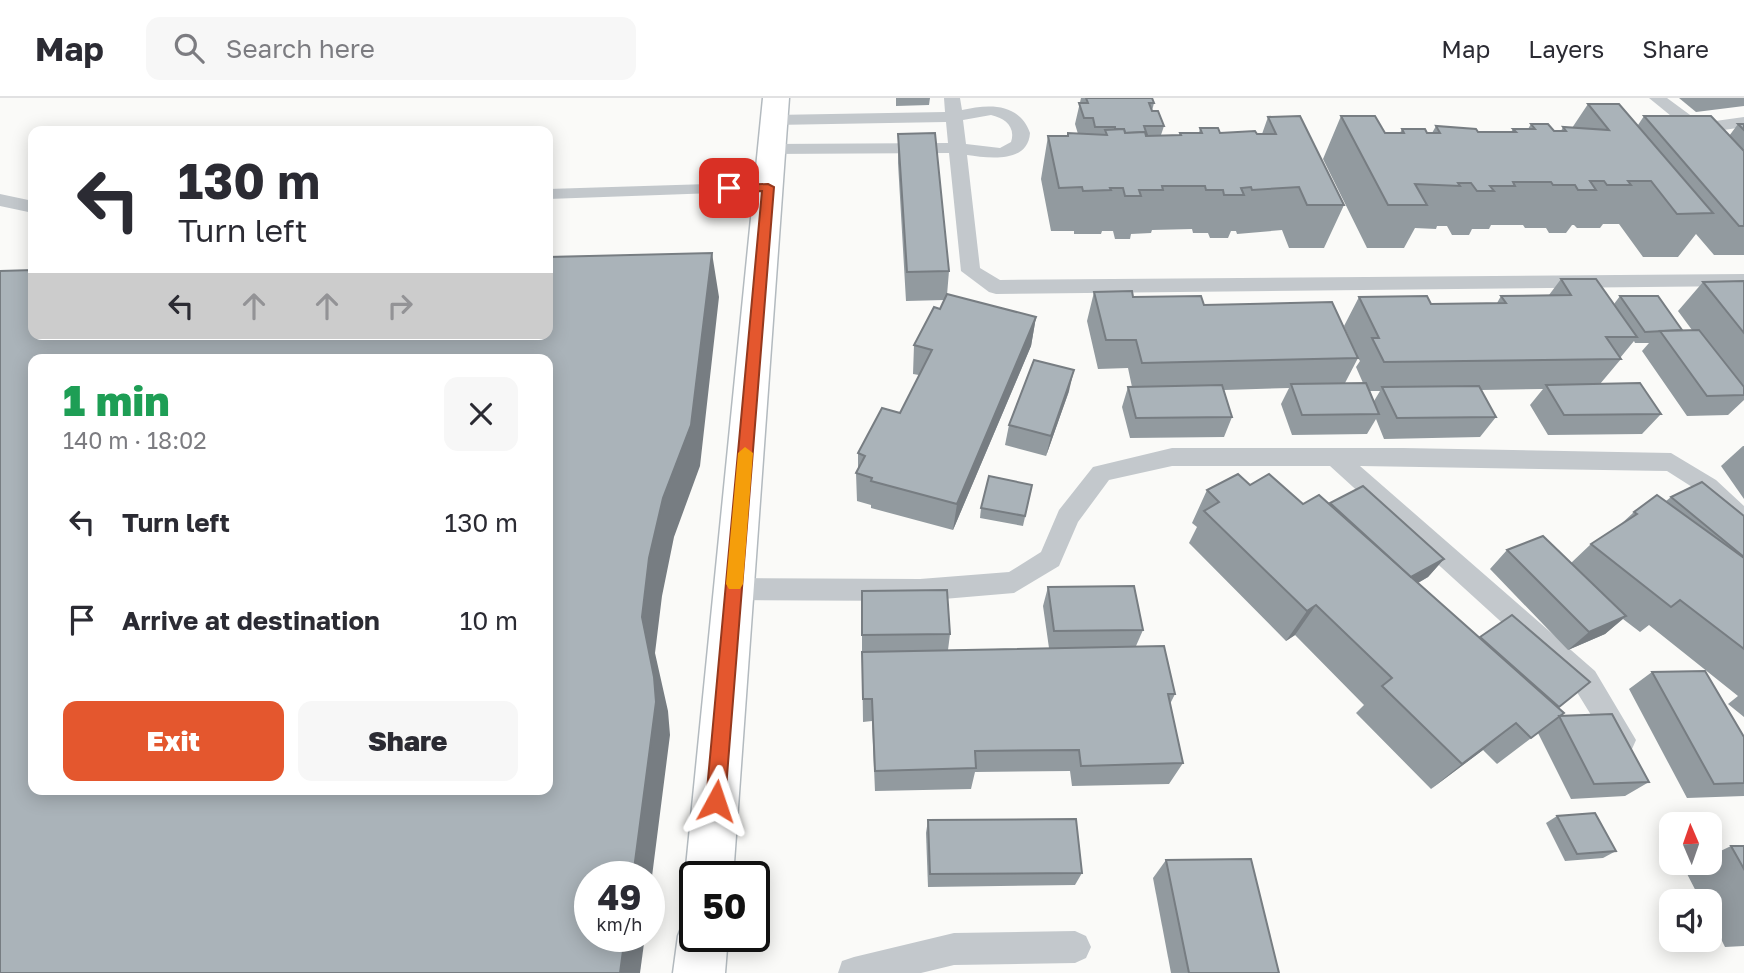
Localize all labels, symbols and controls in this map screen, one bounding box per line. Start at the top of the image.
search box [146,17,636,80]
text: Map [35,29,104,68]
icon: search [170,29,208,67]
text: Search here [226,33,375,64]
text: Map [1441,34,1490,63]
text: Layers [1528,34,1604,63]
text: Share [1642,34,1709,63]
text: 130 m [178,151,320,210]
icon: left [63,154,154,245]
pin [699,158,759,218]
icon: arrive [710,169,748,207]
text: Turn left [178,211,307,249]
icon: left [162,287,200,325]
icon: ahead [235,287,273,325]
icon: ahead [308,287,346,325]
icon: right [381,287,419,325]
text: 1 min [63,375,170,425]
button: close [444,377,518,451]
text: 140 m · 18:02 [63,426,207,454]
icon: left [63,503,101,541]
text: Turn left [122,507,230,538]
text: 130 m [445,507,518,538]
icon: arrive [63,601,101,639]
text: Arrive at destination [122,605,380,636]
text: 10 m [460,605,518,636]
button: Exit [63,701,284,781]
button: Share [298,701,518,781]
position arrow [679,764,753,838]
north arrow [1659,812,1722,875]
map controls [1659,812,1722,952]
speed limit sign: 50 [679,861,770,952]
text: 49 [597,876,642,918]
button: sound [1659,889,1722,952]
text: km/h [597,913,642,935]

